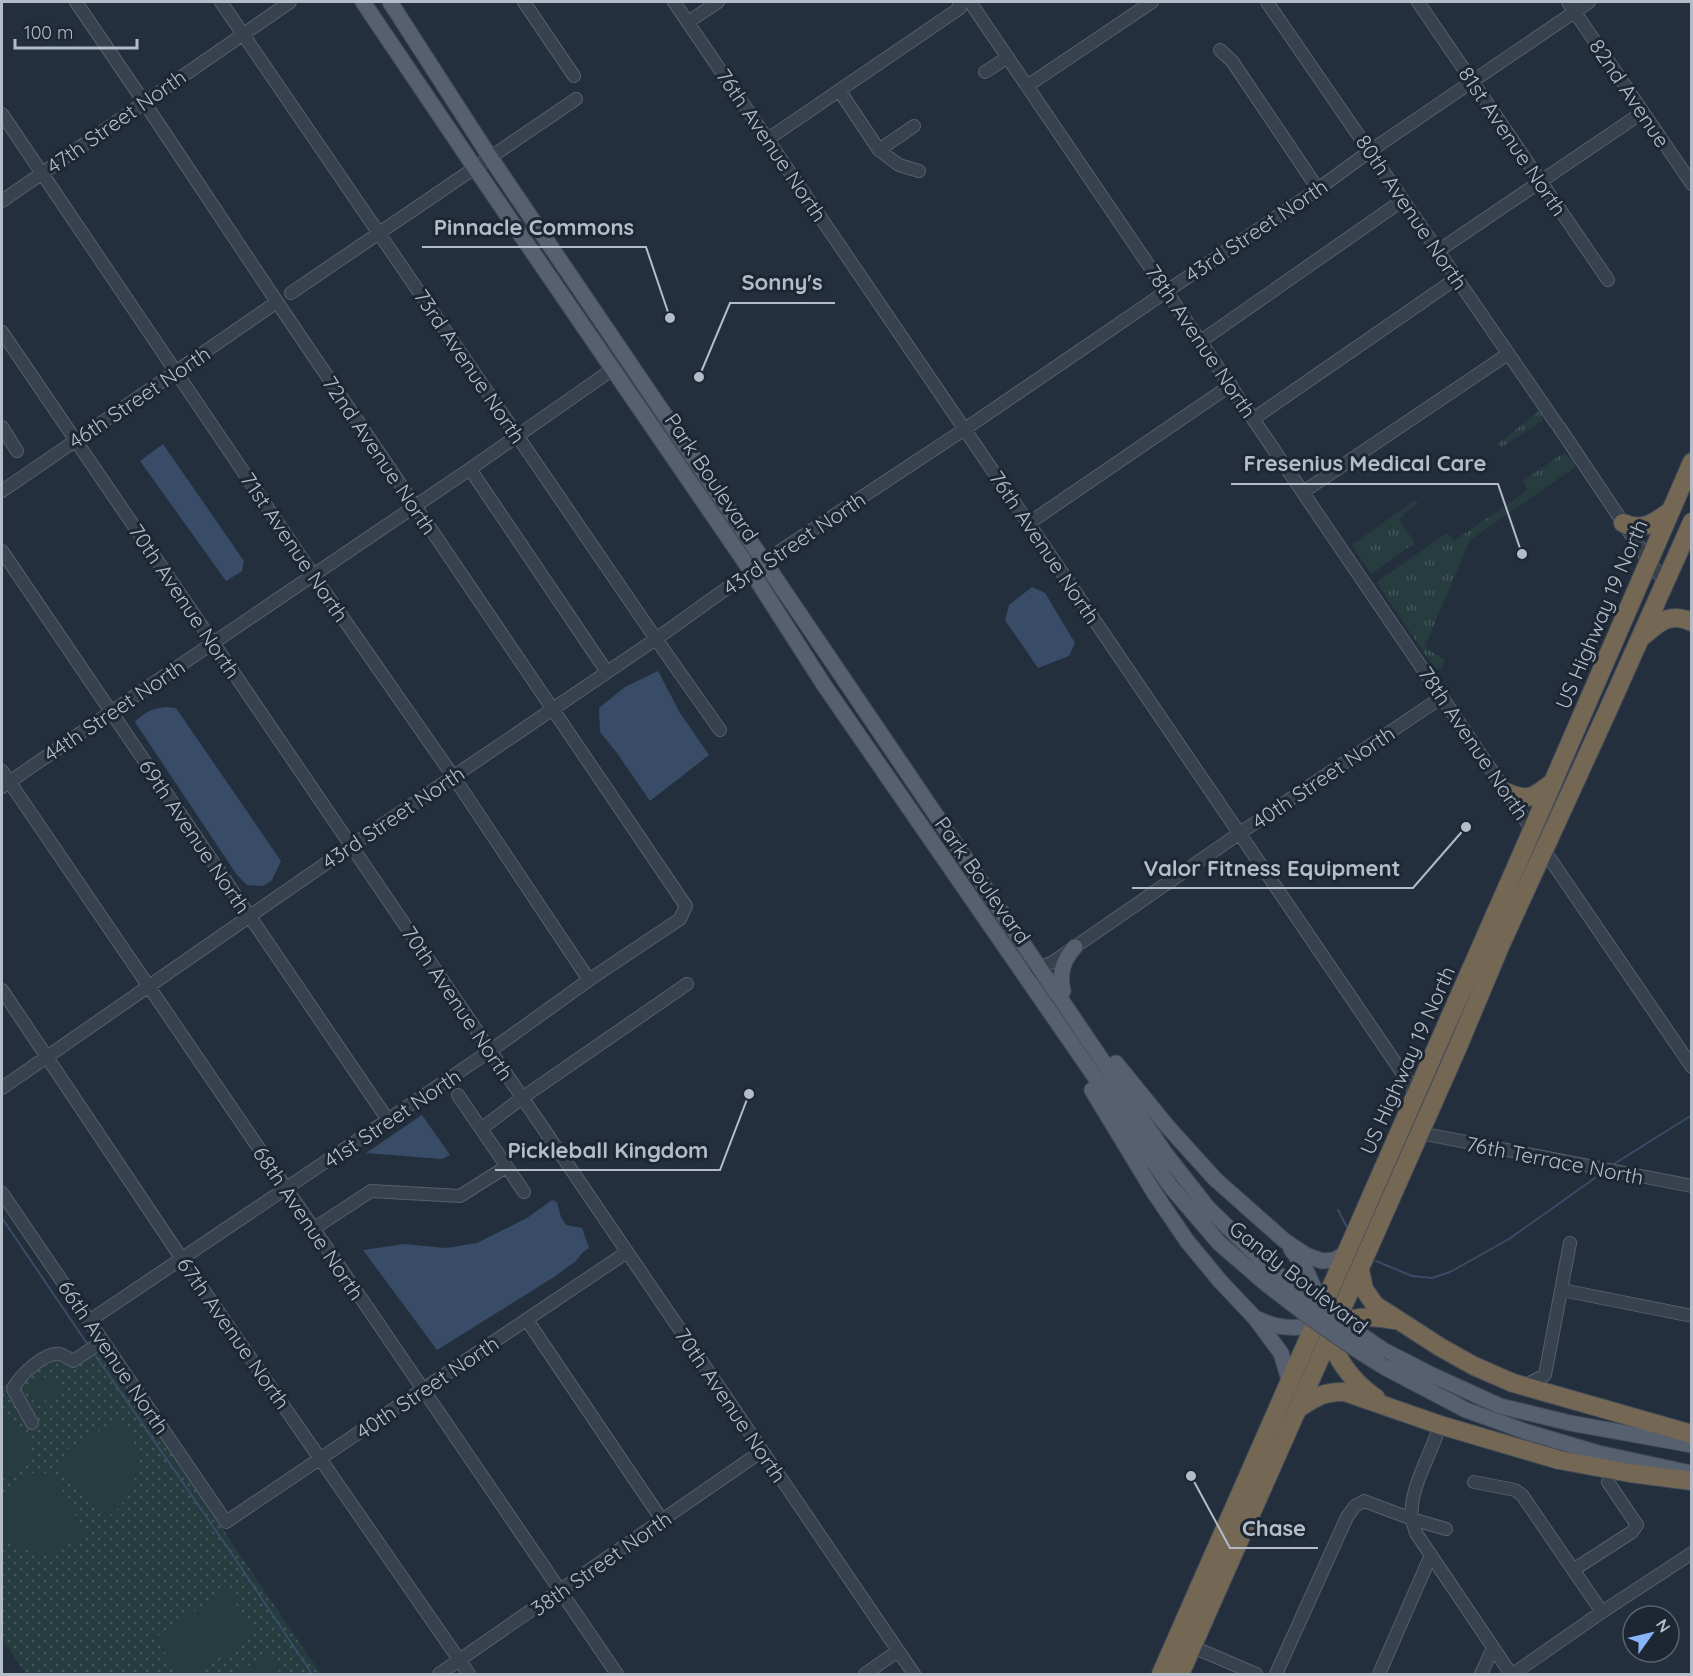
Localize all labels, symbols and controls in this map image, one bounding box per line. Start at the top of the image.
scale bar [15,12,136,50]
text: 100 m [24,21,73,44]
street label: 82nd Avenue [1584,34,1676,152]
street label: 81st Avenue North [1453,61,1573,221]
street label: 47th Street North [41,63,191,179]
street label: 76th Avenue North [711,64,833,226]
street label: 80th Avenue North [1351,130,1473,294]
street label: 43rd Street North [1180,173,1332,287]
callout: Pinnacle Commons [422,207,646,247]
text: Pinnacle Commons [434,213,634,241]
street label: 78th Avenue North [1140,259,1262,423]
callout: Sonny's [730,263,835,303]
text: Sonny's [741,268,823,296]
street label: 73rd Avenue North [409,284,531,448]
street label: 46th Street North [63,340,215,454]
street label: 72nd Avenue North [317,371,443,539]
street label: Park Boulevard [660,408,764,546]
callout: Fresenius Medical Care [1231,444,1498,484]
text: Fresenius Medical Care [1244,449,1486,477]
street label: 76th Avenue North [984,466,1106,628]
street label: 71st Avenue North [235,467,355,627]
street label: 43rd Street North [718,486,870,600]
street label: US Highway 19 North [1549,515,1653,713]
street label: 70th Avenue North [124,519,246,683]
street label: 44th Street North [38,653,190,767]
street label: 78th Avenue North [1413,661,1535,825]
street label: 40th Street North [1247,720,1399,834]
street label: 69th Avenue North [134,754,256,918]
street label: 43rd Street North [317,760,469,874]
street label: Park Boulevard [930,812,1036,948]
callout: Valor Fitness Equipment [1132,848,1413,888]
text: Valor Fitness Equipment [1143,854,1401,882]
street label: 70th Avenue North [397,921,519,1085]
street label: US Highway 19 North [1354,962,1460,1158]
street label: 41st Street North [319,1063,465,1173]
callout: Pickleball Kingdom [495,1130,720,1170]
street label: 76th Terrace North [1464,1130,1646,1190]
text: Pickleball Kingdom [508,1136,708,1164]
street label: 68th Avenue North [248,1141,370,1305]
street label: Gandy Boulevard [1224,1215,1374,1339]
street label: 67th Avenue North [172,1252,296,1414]
street label: 66th Avenue North [53,1275,175,1439]
street label: 70th Avenue North [670,1323,792,1487]
street label: 40th Street North [351,1330,503,1444]
street label: 38th Street North [526,1505,676,1621]
callout: Chase [1230,1508,1318,1548]
text: Chase [1242,1514,1306,1542]
north arrow [1621,1604,1681,1664]
text: N [1652,1615,1675,1636]

